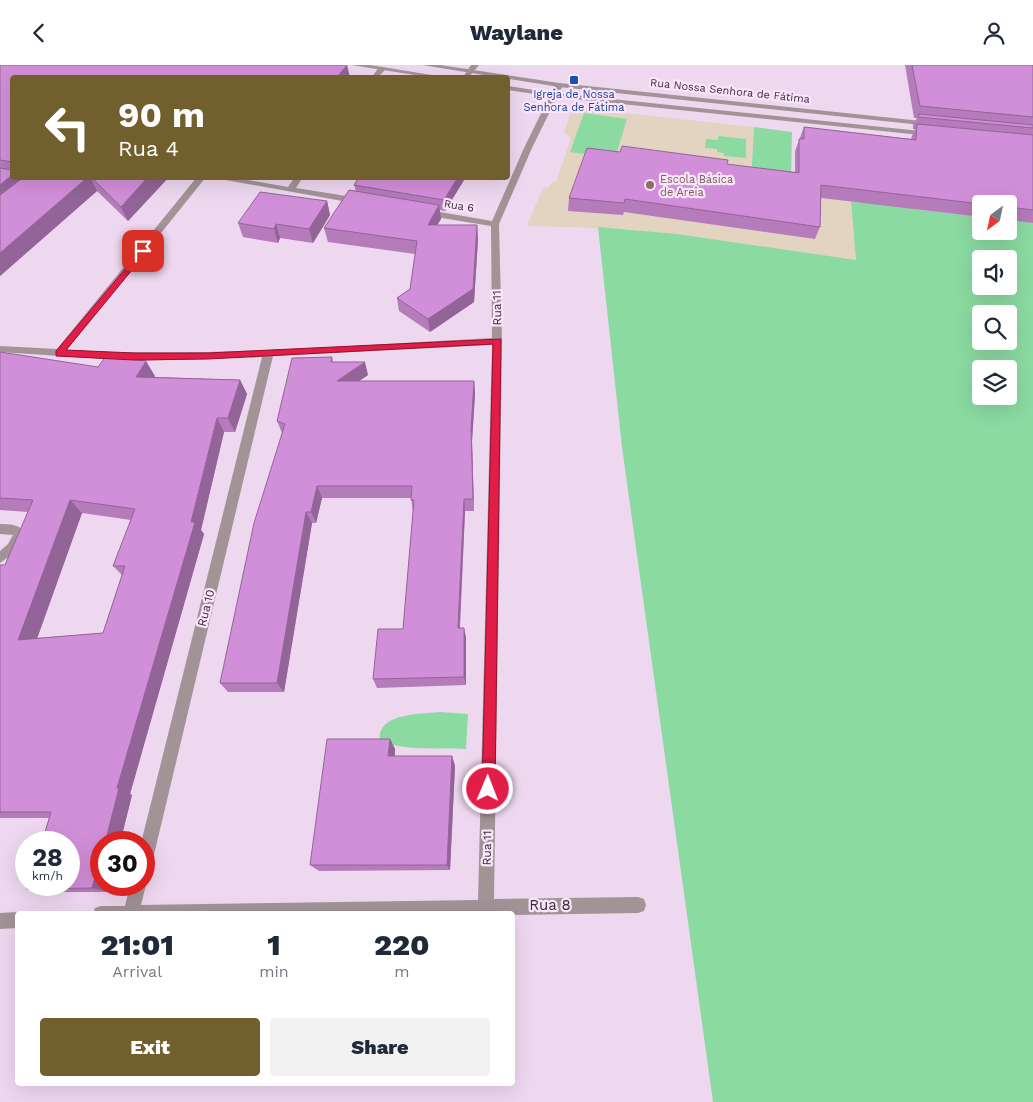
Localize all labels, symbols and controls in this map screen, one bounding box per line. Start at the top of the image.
icon: back [25,19,53,47]
icon: person [980,19,1008,47]
text: Waylane [470,20,563,45]
marker: Igreja de Nossa Senhora de Fátima [568,74,580,86]
street label: Rua Nossa Senhora de Fátima [649,76,811,106]
place label: Igreja de Nossa Senhora de Fátima [523,88,625,114]
text: 90 m [118,94,205,136]
icon: left [35,95,100,160]
text: Rua 4 [118,136,179,161]
place label: Escola Básica de Areia [660,173,733,199]
marker: Escola Básica de Areia [644,179,656,191]
north arrow [972,195,1018,240]
map controls [972,195,1017,405]
street label: Rua 6 [443,197,475,215]
pin [122,230,164,272]
icon: arrive [129,237,157,265]
button: sound [972,250,1017,295]
street label: Rua 11 [490,290,504,326]
button: search [972,305,1017,350]
button: layers [972,360,1017,405]
street label: Rua 10 [195,588,217,628]
position arrow [461,762,513,814]
street label: Rua 11 [480,830,494,866]
speed limit sign: 30 [90,831,155,896]
text: 28 [32,843,63,872]
text: km/h [32,869,63,883]
street label: Rua 8 [529,896,571,914]
text: 21:01 [100,927,174,962]
text: 1 [267,927,281,962]
text: 220 [374,927,430,962]
text: Arrival [112,962,162,981]
text: min [259,962,289,981]
text: m [394,962,409,981]
button: Exit [40,1018,260,1076]
button: Share [270,1018,490,1076]

